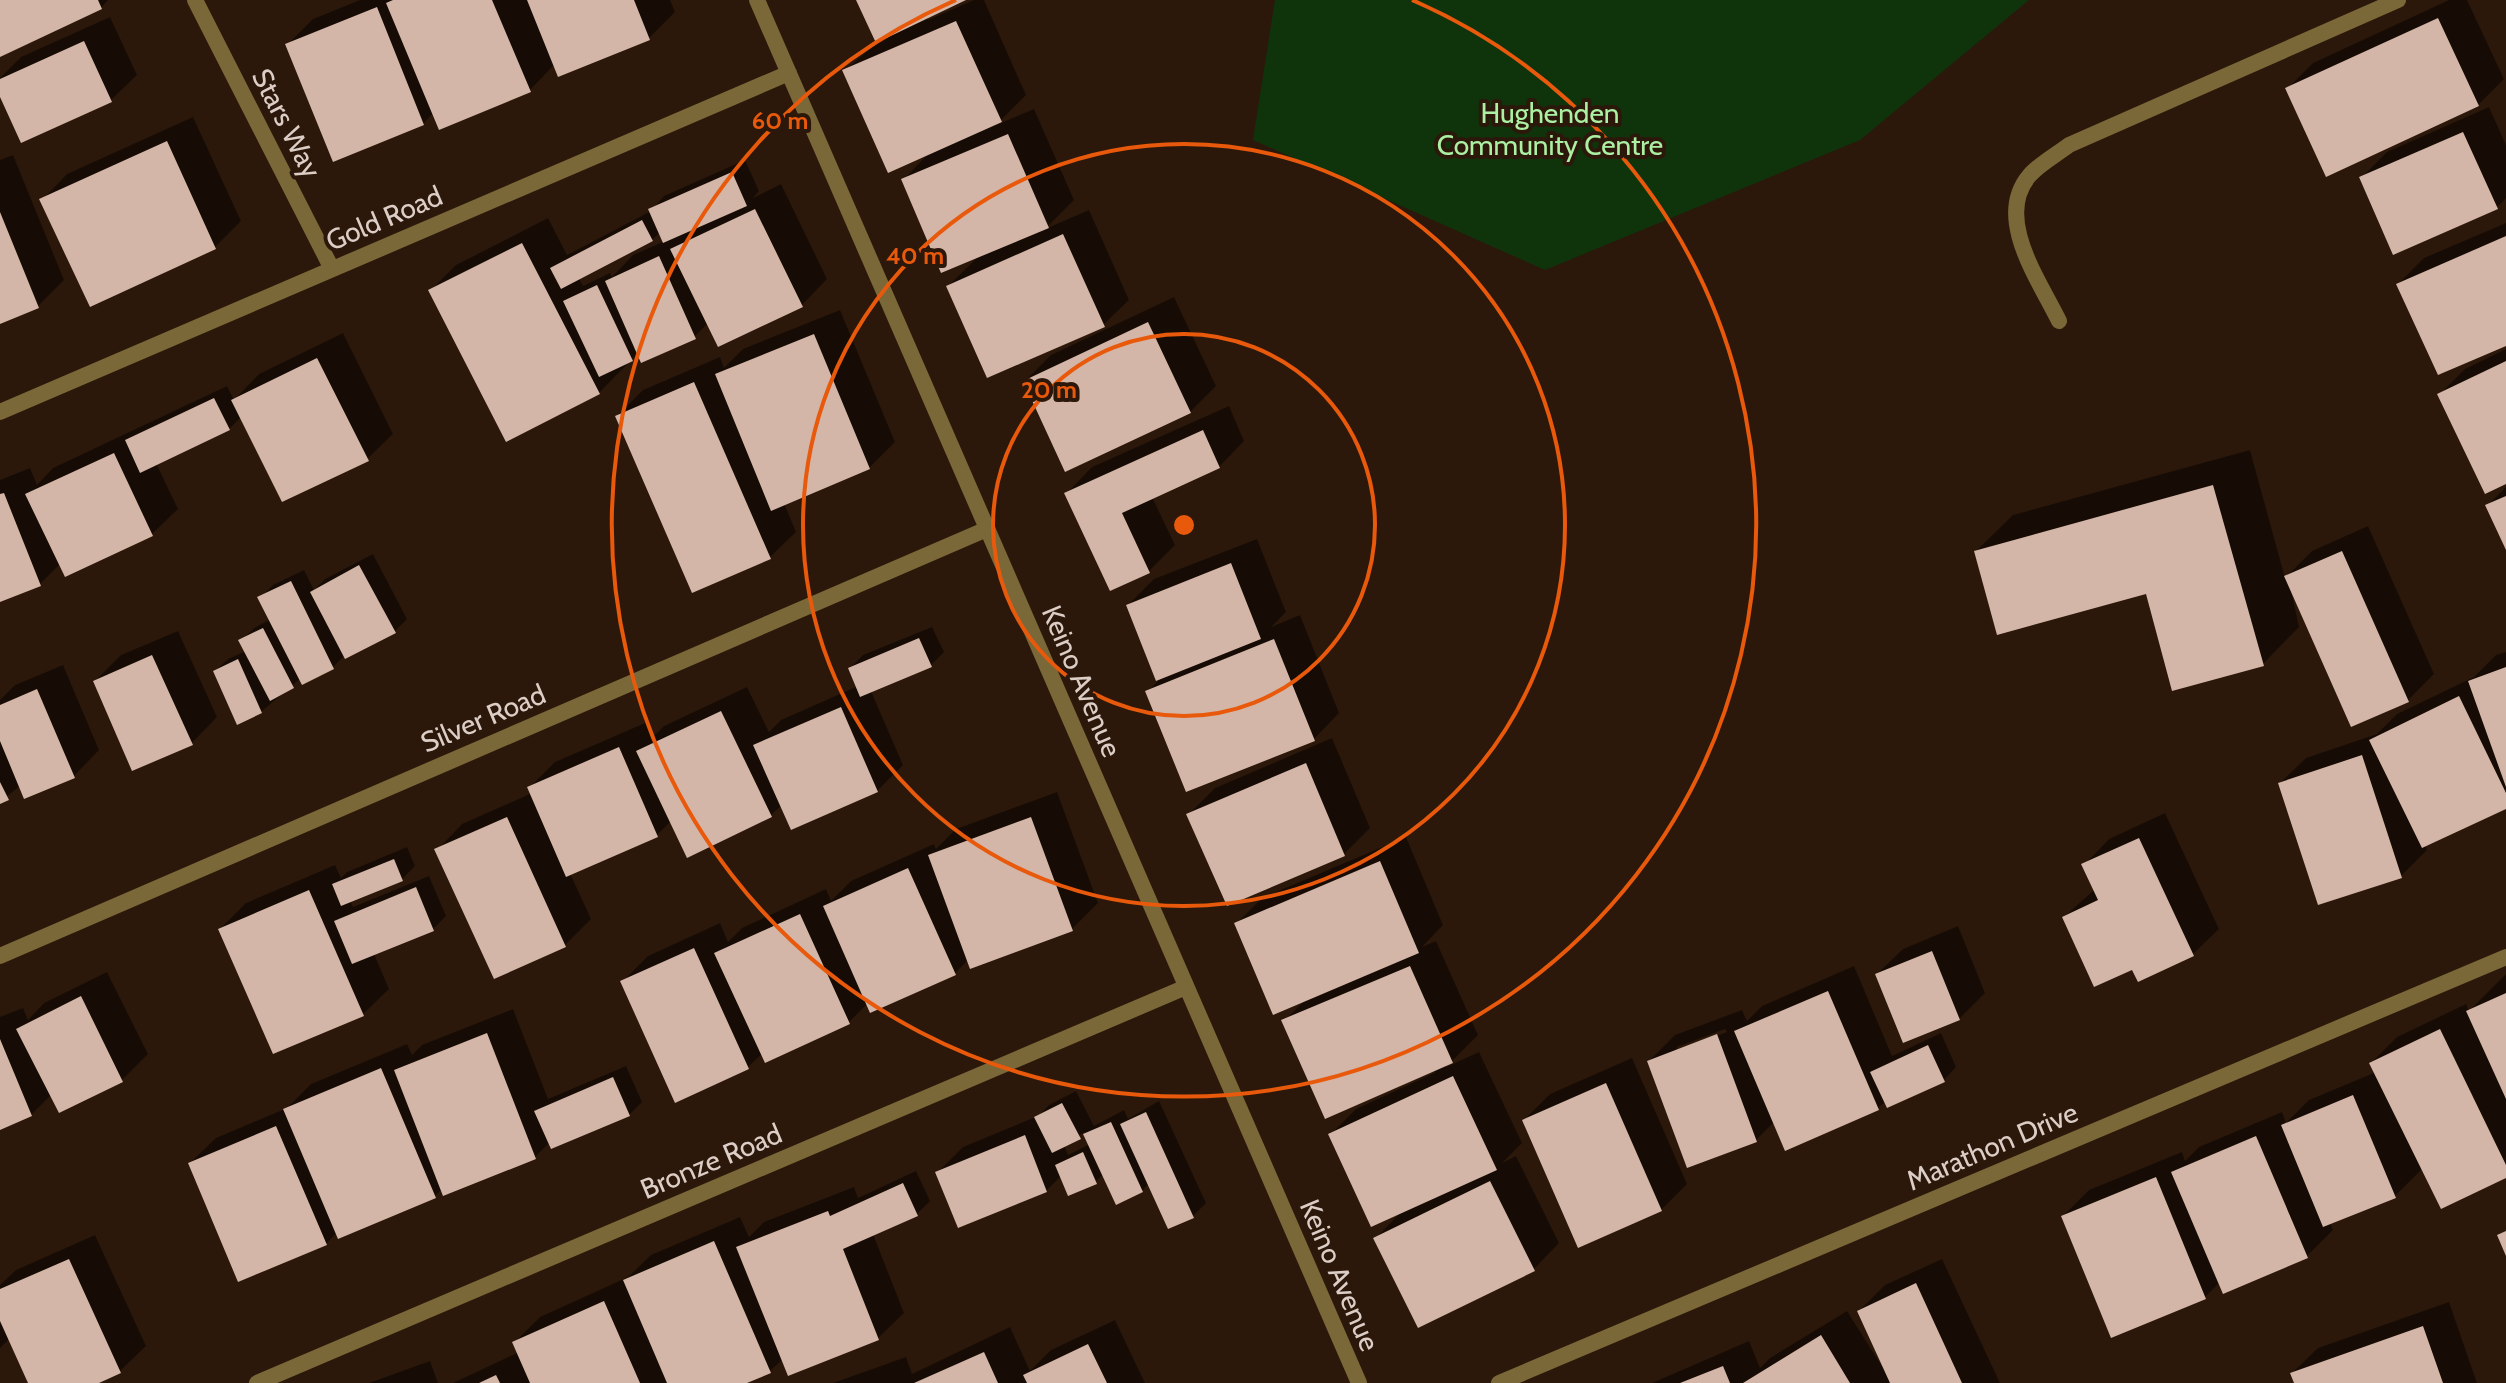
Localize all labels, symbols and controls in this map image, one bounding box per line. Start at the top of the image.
street label: Stars Way [245,63,329,183]
park label: Hughenden Community Centre [1437,96,1663,162]
text: 60 m [752,106,808,135]
street label: Gold Road [321,178,447,258]
text: 40 m [886,241,944,270]
text: 20 m [1021,375,1077,404]
centre of rings [1170,511,1198,539]
street label: Keino Avenue [1035,600,1129,762]
street label: Silver Road [415,677,551,759]
street label: Marathon Drive [1901,1095,2083,1197]
street label: Bronze Road [635,1116,787,1206]
street label: Keino Avenue [1293,1194,1387,1356]

